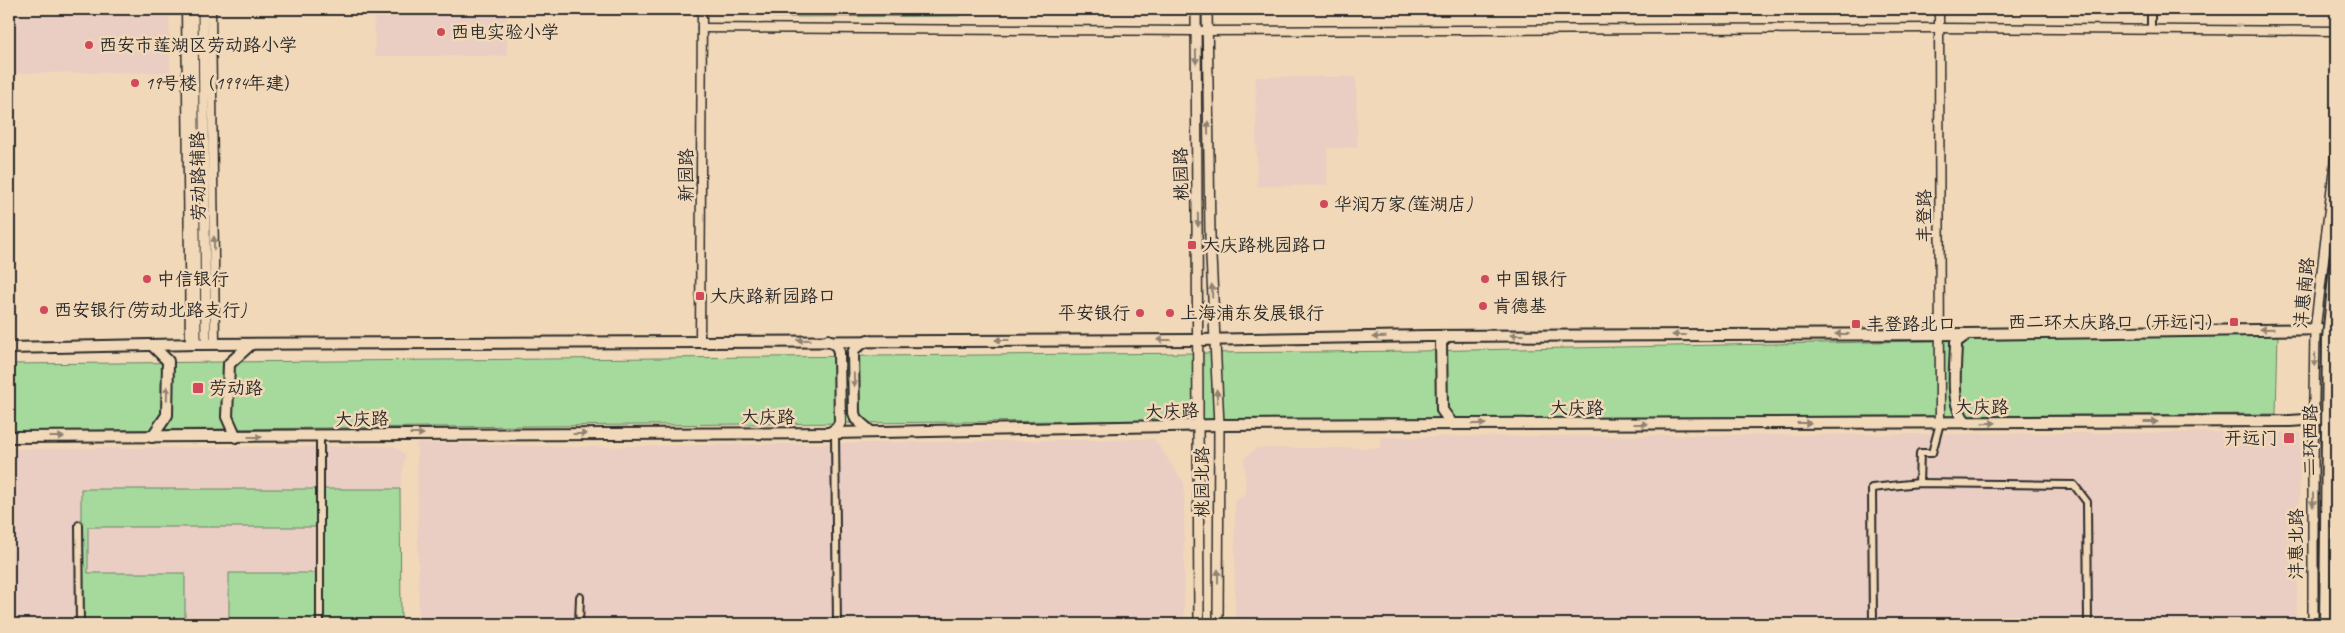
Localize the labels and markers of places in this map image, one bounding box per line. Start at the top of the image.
place label: 西电实验小学 [451,21,559,43]
marker: 西电实验小学 [435,26,447,38]
place label: 西安市莲湖区劳动路小学 [99,34,297,56]
marker: 西安市莲湖区劳动路小学 [83,39,95,51]
place label: 19号楼（1994年建） [145,72,302,94]
marker: 19号楼（1994年建） [129,77,141,89]
place label: 华润万家(莲湖店) [1334,193,1473,215]
marker: 华润万家(莲湖店) [1318,198,1330,210]
place label: 大庆路桃园路口 [1202,234,1328,256]
marker: 大庆路桃园路口 [1186,239,1198,251]
place label: 中信银行 [157,268,229,290]
place label: 中国银行 [1495,268,1567,290]
marker: 中信银行 [141,273,153,285]
marker: 中国银行 [1479,273,1491,285]
place label: 大庆路新园路口 [710,285,836,307]
marker: 大庆路新园路口 [694,290,706,302]
place label: 肯德基 [1493,295,1547,317]
place label: 西安银行(劳动北路支行) [54,299,247,321]
marker: 肯德基 [1477,300,1489,312]
place label: 平安银行 [1058,302,1130,324]
place label: 上海浦东发展银行 [1180,302,1324,324]
marker: 西安银行(劳动北路支行) [38,304,50,316]
marker: 平安银行 [1134,307,1146,319]
marker: 上海浦东发展银行 [1164,307,1176,319]
place label: 西二环大庆路口（开远门） [2008,311,2224,333]
place label: 丰登路北口 [1866,313,1956,335]
marker: 西二环大庆路口（开远门） [2228,316,2240,328]
marker: 丰登路北口 [1850,318,1862,330]
place label: 劳动路 [209,377,263,399]
marker: 劳动路 [191,381,205,395]
place label: 开远门 [2224,427,2278,449]
marker: 开远门 [2282,431,2296,445]

